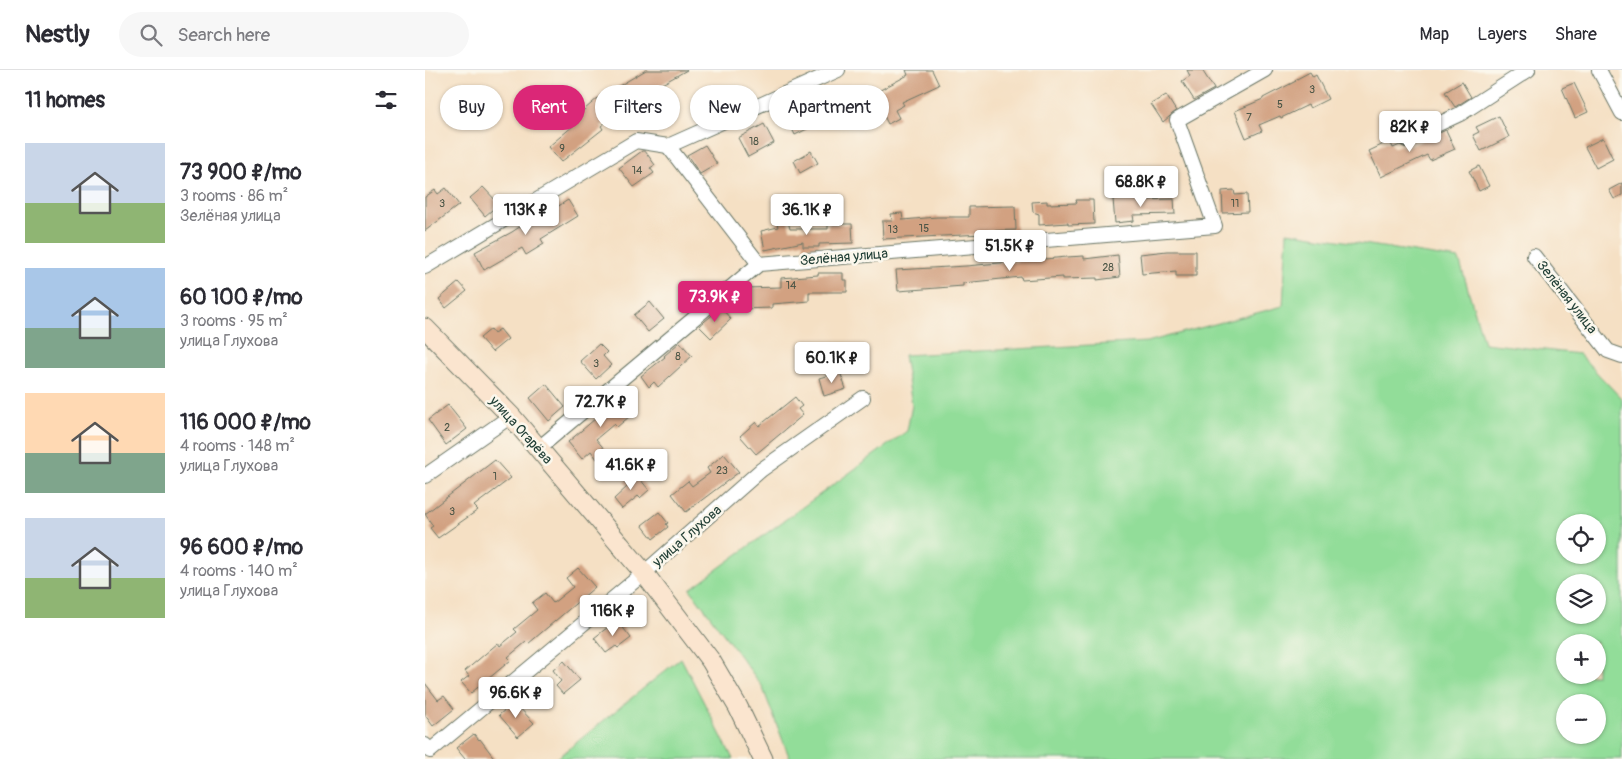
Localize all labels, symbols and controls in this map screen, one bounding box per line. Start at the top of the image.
search box [119,12,469,57]
text: Nestly [25,20,89,49]
icon: search [137,21,165,49]
text: Search here [177,23,270,47]
text: Map [1420,23,1449,46]
text: Layers [1477,23,1527,46]
text: Share [1555,23,1597,46]
house number: 3 [1309,83,1315,96]
chip: Buy [440,85,503,130]
chip: Rent [513,85,585,130]
chip: Filters [595,85,680,130]
chip: New [690,85,759,130]
chip: Apartment [769,85,889,130]
icon: filters [372,86,400,114]
text: 11 homes [25,87,105,114]
house number: 5 [1277,98,1283,111]
house number: 7 [1246,111,1252,124]
pin: 82K ₽ [1375,111,1445,153]
text: 82K ₽ [1390,117,1430,137]
house number: 18 [749,135,759,148]
house number: 9 [559,142,565,155]
text: 73 900 ₽/mo [180,159,302,186]
icon: home [65,163,125,223]
house number: 14 [632,164,643,177]
pin: 68.8K ₽ [1095,166,1187,208]
text: 68.8K ₽ [1115,172,1167,192]
text: 3 rooms · 86 m² [180,186,288,206]
pin: 113K ₽ [485,194,567,236]
pin: 36.1K ₽ [761,194,853,236]
house number: 3 [439,197,445,210]
house number: 11 [1231,197,1239,210]
text: 113K ₽ [504,200,548,220]
text: 36.1K ₽ [782,200,832,220]
text: Зелёная улица [180,206,281,226]
house number: 15 [919,222,929,235]
house number: 13 [888,223,898,236]
pin: 51.5K ₽ [964,230,1056,272]
text: 51.5K ₽ [985,236,1035,256]
street label: Зелёная улица [799,245,889,269]
street label: Зелёная улица [1533,257,1601,337]
house number: 28 [1102,261,1114,274]
house number: 14 [786,279,797,292]
pin: 73.9K ₽ [669,280,761,323]
text: 60 100 ₽/mo [180,284,303,311]
text: 73.9K ₽ [689,287,741,307]
icon: home [65,288,125,348]
text: 3 rooms · 95 m² [180,311,288,331]
text: улица Глухова [180,331,278,351]
pin: 60.1K ₽ [786,342,878,384]
text: 60.1K ₽ [806,348,858,368]
house number: 8 [675,350,681,363]
house number: 3 [593,357,599,370]
pin: 72.7K ₽ [555,386,647,428]
street label: улица Огарёва [485,392,556,468]
text: 72.7K ₽ [575,392,627,412]
text: 116 000 ₽/mo [180,409,311,436]
icon: home [65,413,125,473]
house number: 2 [444,421,450,434]
text: 4 rooms · 148 m² [180,436,295,456]
pin: 41.6K ₽ [585,448,677,491]
text: 41.6K ₽ [605,455,657,475]
text: улица Глухова [180,456,278,476]
house number: 23 [716,464,728,477]
house number: 1 [493,470,497,483]
street label: улица Глухова [648,501,725,571]
house number: 3 [449,505,455,518]
map controls [1556,514,1606,744]
button: locate [1556,514,1606,564]
text: 96 600 ₽/mo [180,534,303,561]
icon: home [65,538,125,598]
text: 4 rooms · 140 m² [180,561,298,581]
button: layers [1556,574,1606,624]
text: улица Глухова [180,581,278,601]
pin: 116K ₽ [572,594,654,637]
text: 116K ₽ [591,601,635,621]
button: + [1556,634,1606,684]
pin: 96.6K ₽ [470,676,562,719]
text: 96.6K ₽ [489,683,543,703]
button: − [1556,694,1606,744]

